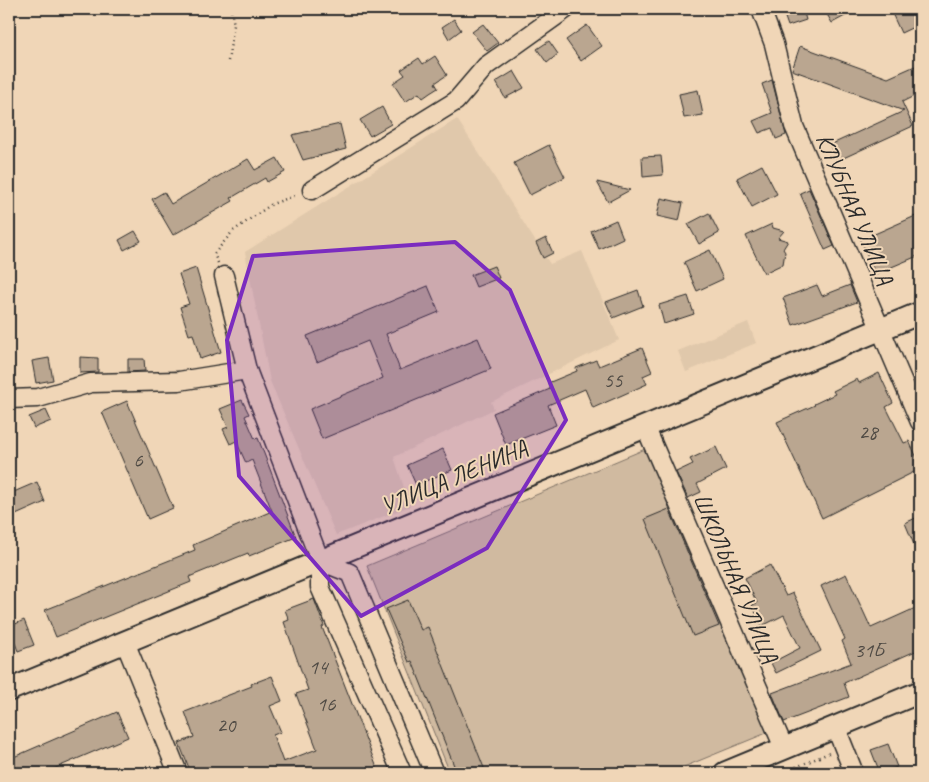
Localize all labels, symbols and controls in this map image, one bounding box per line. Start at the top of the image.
street label: КЛУБНАЯ УЛИЦА [810,129,901,290]
house number: 55 [604,367,624,393]
house number: 28 [859,419,880,445]
street label: УЛИЦА ЛЕНИНА [376,432,533,521]
house number: 6 [133,447,143,473]
street label: ШКОЛЬНАЯ УЛИЦА [687,489,786,668]
house number: 31Б [854,637,887,663]
house number: 14 [309,654,330,680]
house number: 16 [317,691,336,717]
house number: 20 [217,712,237,738]

